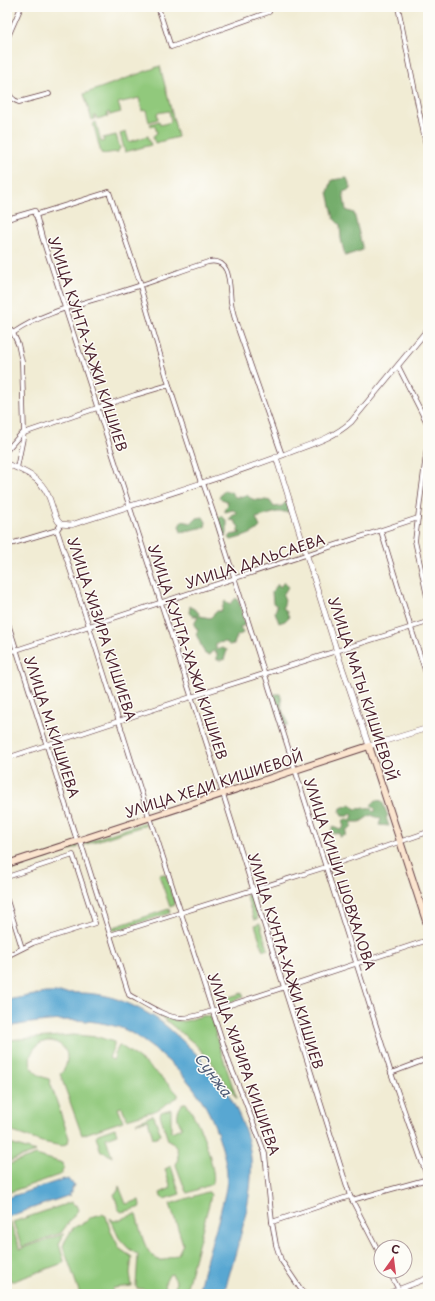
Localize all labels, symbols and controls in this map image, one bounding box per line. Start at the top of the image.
street label: УЛИЦА КУНТА-ХАЖИ КИШИЕВ [43,234,133,454]
street label: УЛИЦА ДАЛЬСАЕВА [183,529,327,593]
street label: УЛИЦА ХИЗИРА КИШИЕВА [62,535,142,723]
street label: УЛИЦА КУНТА-ХАЖИ КИШИЕВ [143,542,233,762]
street label: УЛИЦА МАТЫ КИШИЕВОЙ [323,594,403,784]
street label: УЛИЦА М.КИШИЕВА [19,654,85,800]
street label: УЛИЦА ХЕДИ КИШИЕВОЙ [122,745,306,823]
street label: УЛИЦА КИШИ ШОВХАЛОВА [299,775,381,973]
street label: УЛИЦА КУНТА-ХАЖИ КИШИЕВ [243,850,329,1072]
street label: УЛИЦА ХИЗИРА КИШИЕВА [203,970,285,1158]
water label: Сунжа [190,1047,239,1102]
north arrow [373,1239,413,1279]
text: С [389,1240,402,1258]

